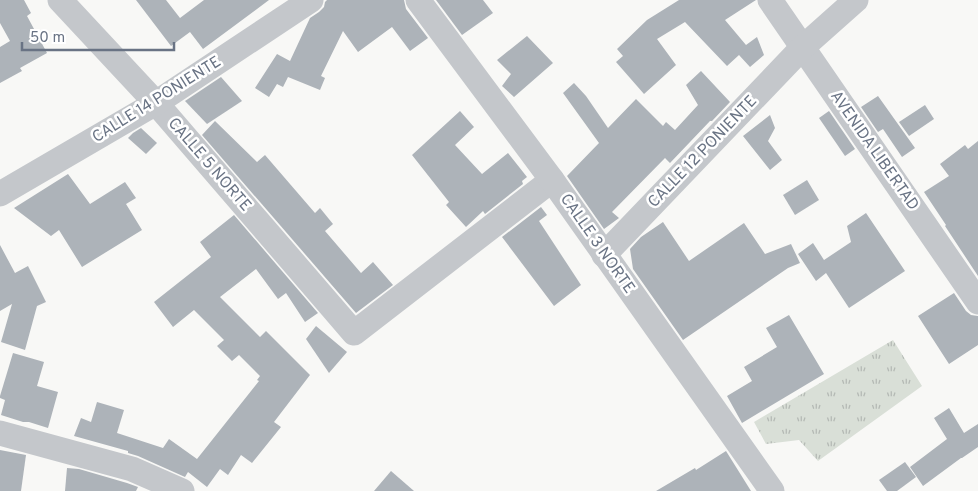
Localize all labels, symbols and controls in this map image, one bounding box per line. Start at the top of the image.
scale bar [22,20,175,52]
text: 50 m [30,29,65,48]
street label: CALLE 14 PONIENTE [89,52,225,148]
street label: AVENIDA LIBERTAD [825,87,923,215]
street label: CALLE 12 PONIENTE [644,92,762,212]
street label: CALLE 5 NORTE [163,114,255,216]
street label: CALLE 3 NORTE [555,190,639,298]

